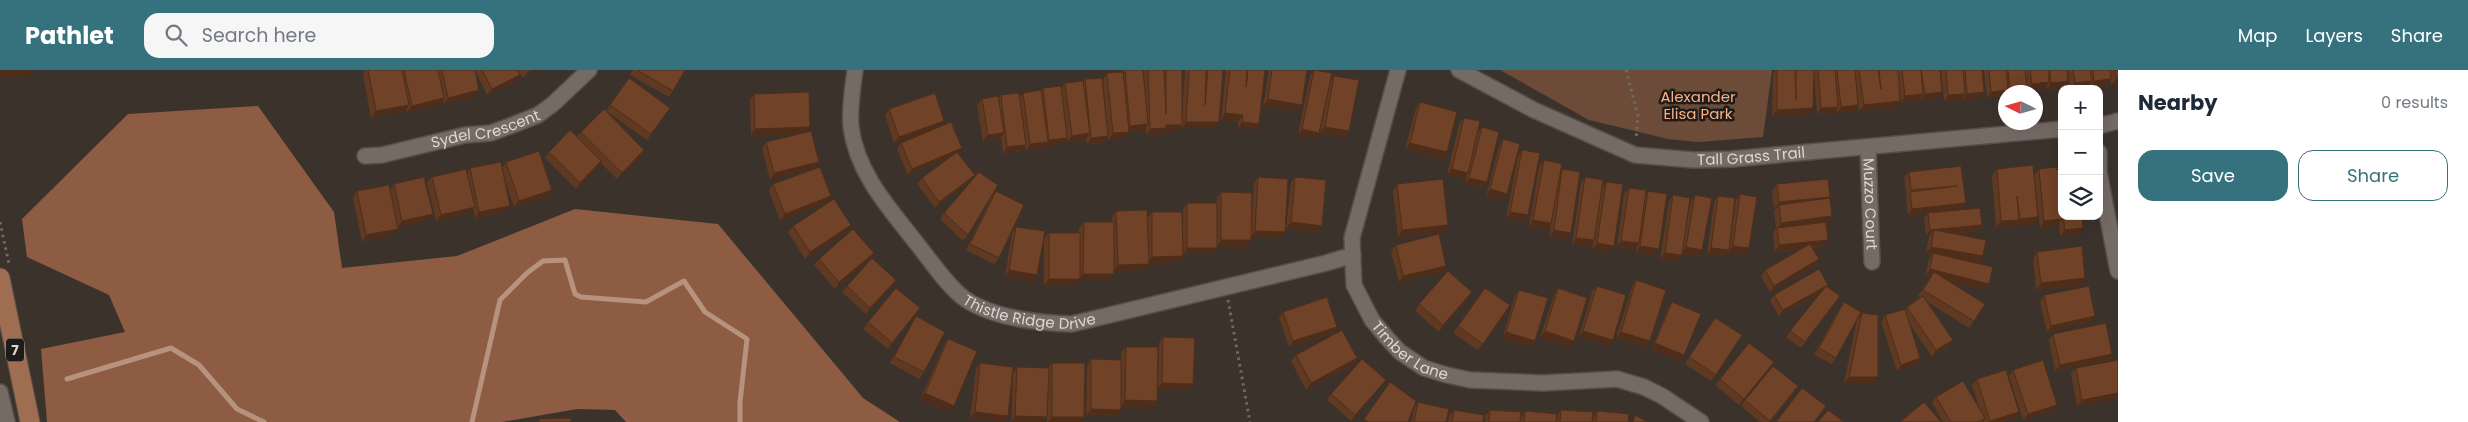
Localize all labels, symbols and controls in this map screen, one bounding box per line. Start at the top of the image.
search box [144,13,494,58]
text: Pathlet [25,19,114,52]
icon: search [162,21,190,49]
text: Search here [202,22,316,49]
text: Map [2238,23,2278,48]
text: Layers [2306,23,2363,48]
text: Share [2391,23,2443,48]
north arrow [1998,85,2043,130]
map controls [2058,85,2103,220]
button: + [2058,85,2103,130]
park label: Alexander Elisa Park [1660,86,1736,124]
text: Nearby [2138,88,2218,117]
text: 0 results [2381,91,2448,114]
street label: Sydel Crescent [429,104,543,153]
button: − [2058,130,2103,175]
street label: Tall Grass Trail [1697,141,1806,170]
button: Save [2138,150,2288,201]
button: Share [2298,150,2448,201]
street label: Muzzo Court [1858,158,1883,250]
button: layers [2058,175,2103,220]
street label: Thistle Ridge Drive [959,289,1098,334]
street label: Timber Lane [1367,316,1451,385]
road number: 7 [6,338,24,362]

